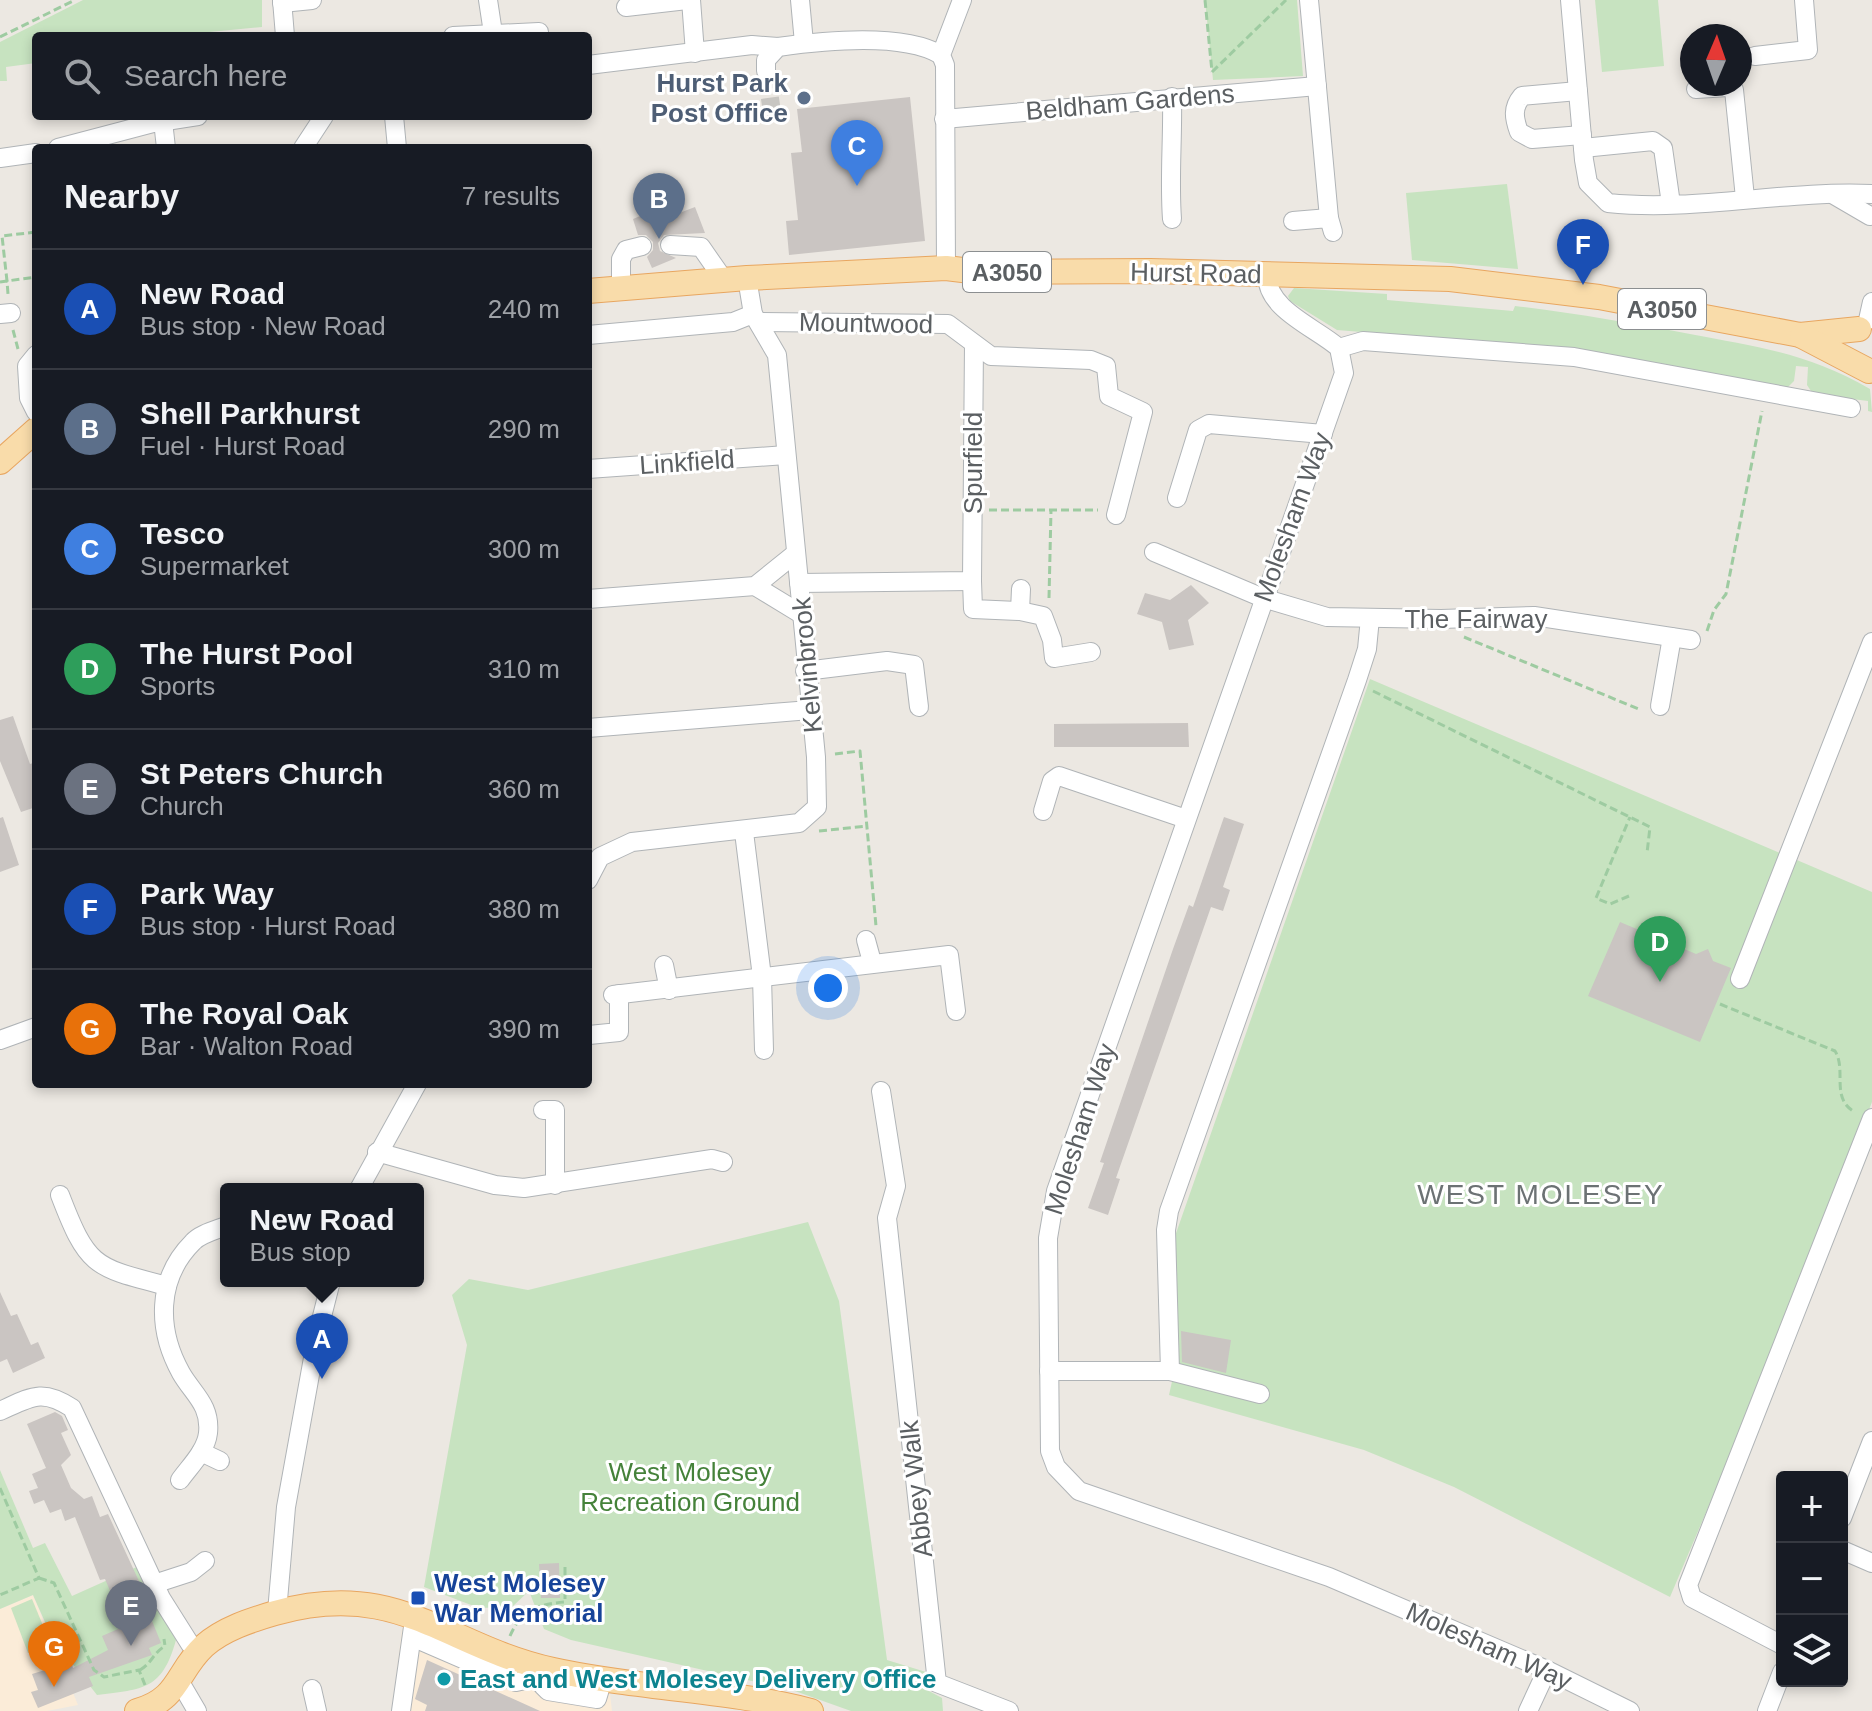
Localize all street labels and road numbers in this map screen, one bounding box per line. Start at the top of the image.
street label: Beldham Gardens [1024,78,1236,126]
road number: A3050 [963,252,1051,292]
street label: Hurst Road [1130,257,1262,289]
road number: A3050 [1618,289,1706,329]
street label: Mountwood [799,307,933,339]
street label: Spurfield [958,412,988,514]
street label: Molesham Way [1247,428,1337,606]
street label: Linkfield [638,444,736,480]
street label: Kelvinbrook [786,595,828,734]
street label: The Fairway [1404,604,1548,634]
street label: Molesham Way [1038,1040,1122,1218]
street label: Abbey Walk [894,1418,938,1559]
street label: Molesham Way [1402,1596,1576,1696]

